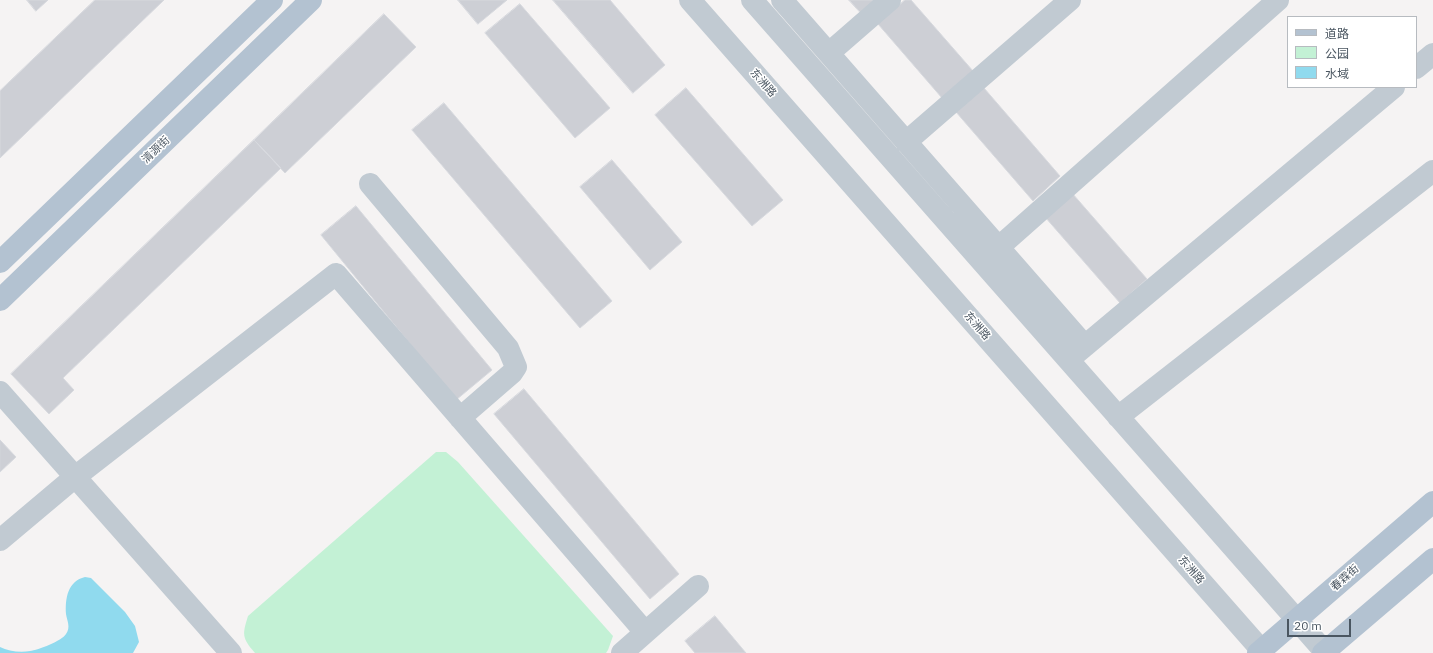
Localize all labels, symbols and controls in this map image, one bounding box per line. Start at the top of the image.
legend [1287,16,1417,88]
text: 道路 [1325,26,1349,41]
text: 公园 [1325,46,1349,61]
street label: 东洲路 [747,66,779,100]
text: 水域 [1325,66,1349,81]
street label: 清源街 [140,134,172,166]
street label: 东洲路 [961,309,993,343]
street label: 东洲路 [1175,553,1207,587]
street label: 春霖街 [1328,562,1362,594]
scale bar [1289,611,1353,637]
text: 20 m [1294,618,1322,633]

